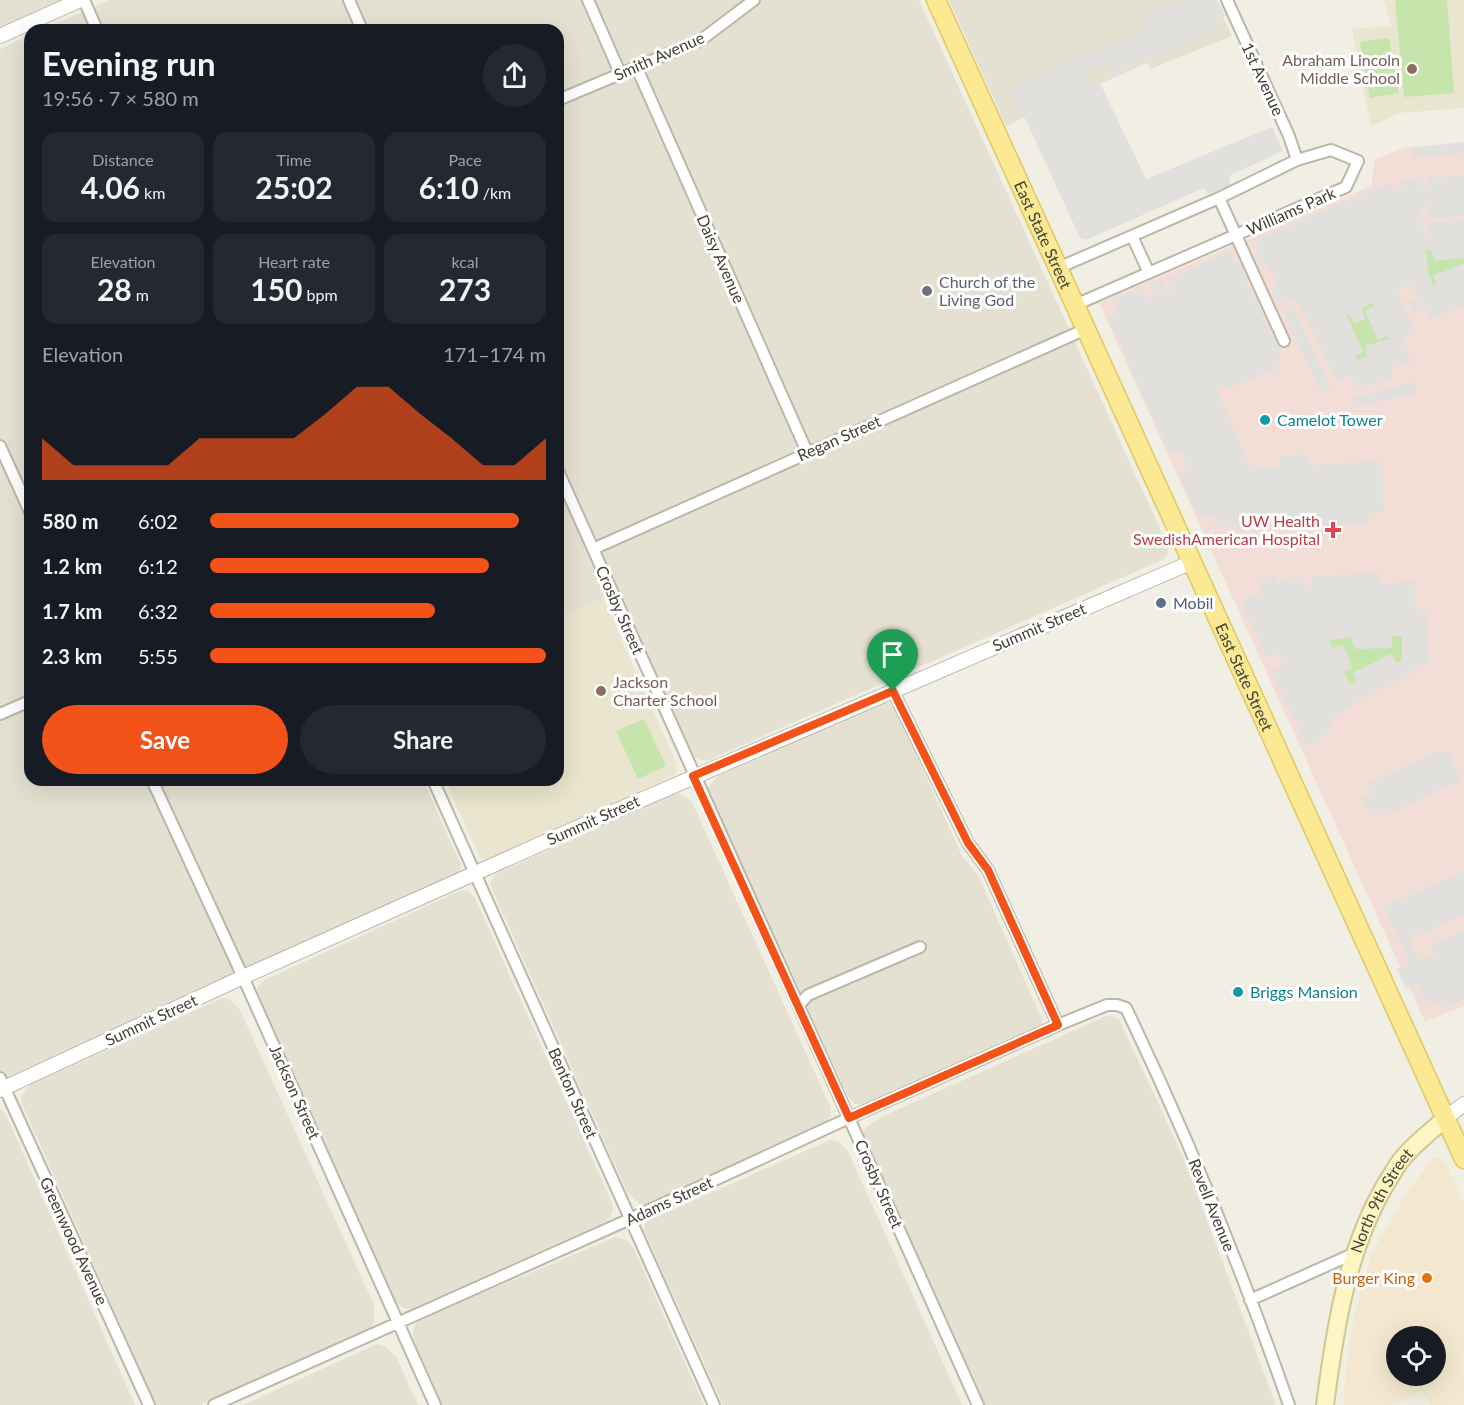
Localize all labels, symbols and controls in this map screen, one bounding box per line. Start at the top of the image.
street label: Smith Avenue [611,27,707,84]
street label: 1st Avenue [1238,39,1289,118]
text: Evening run [42,43,216,83]
button: share [483,44,546,107]
place label: Abraham Lincoln Middle School [1282,50,1400,87]
marker: Abraham Lincoln Middle School [1405,62,1419,76]
text: 19:56 · 7 × 580 m [42,86,199,110]
text: Distance [92,150,154,169]
text: Time [277,150,311,169]
text: Pace [448,150,482,169]
text: 4.06 [81,169,140,205]
text: 25:02 [255,169,333,205]
text: 6:10 [419,169,479,205]
street label: East State Street [1011,178,1076,292]
street label: Williams Park [1243,182,1339,239]
text: km [140,183,165,202]
text: /km [479,183,511,202]
street label: Daisy Avenue [693,212,749,306]
text: Elevation [91,252,156,271]
text: Heart rate [258,252,330,271]
text: kcal [451,252,479,271]
text: 28 [97,271,132,307]
text: 150 [250,271,303,307]
text: 273 [439,271,491,307]
place label: Church of the Living God [939,272,1035,309]
marker: Church of the Living God [920,284,934,298]
text: m [132,285,149,304]
text: bpm [303,285,338,304]
text: Elevation [42,342,123,366]
text: 171–174 m [443,342,546,366]
place label: Camelot Tower [1277,410,1383,429]
street label: Regan Street [794,411,884,464]
marker: Camelot Tower [1258,413,1272,427]
text: 580 m [42,509,98,533]
text: 6:02 [138,509,178,533]
place label: UW Health SwedishAmerican Hospital [1133,511,1320,548]
marker: UW Health SwedishAmerican Hospital [1324,521,1342,539]
text: 1.2 km [42,554,102,578]
text: 6:12 [138,554,178,578]
street label: Crosby Street [592,563,649,657]
place label: Mobil [1173,593,1213,612]
marker: Mobil [1154,596,1168,610]
street label: Summit Street [989,598,1089,655]
text: 1.7 km [42,599,102,623]
text: 6:32 [138,599,178,623]
street label: East State Street [1212,620,1278,734]
pin [867,629,918,691]
icon: arrive [876,638,909,671]
text: 2.3 km [42,644,102,668]
text: 5:55 [138,644,178,668]
place label: Jackson Charter School [613,672,717,709]
marker: Jackson Charter School [594,684,608,698]
button: Save [42,705,288,774]
button: Share [300,705,546,774]
street label: Summit Street [543,791,642,848]
place label: Briggs Mansion [1250,982,1358,1001]
marker: Briggs Mansion [1231,985,1245,999]
street label: Summit Street [102,990,200,1049]
street label: Jackson Street [266,1042,325,1142]
street label: Benton Street [545,1044,602,1141]
street label: Crosby Street [851,1137,908,1231]
street label: North 9th Street [1346,1144,1416,1255]
street label: Revell Avenue [1185,1156,1240,1254]
street label: Adams Street [622,1172,716,1229]
street label: Greenwood Avenue [36,1174,112,1308]
place label: Burger King [1332,1268,1415,1287]
marker: Burger King [1420,1271,1434,1285]
map controls [1386,1326,1446,1386]
button: locate [1386,1326,1446,1386]

